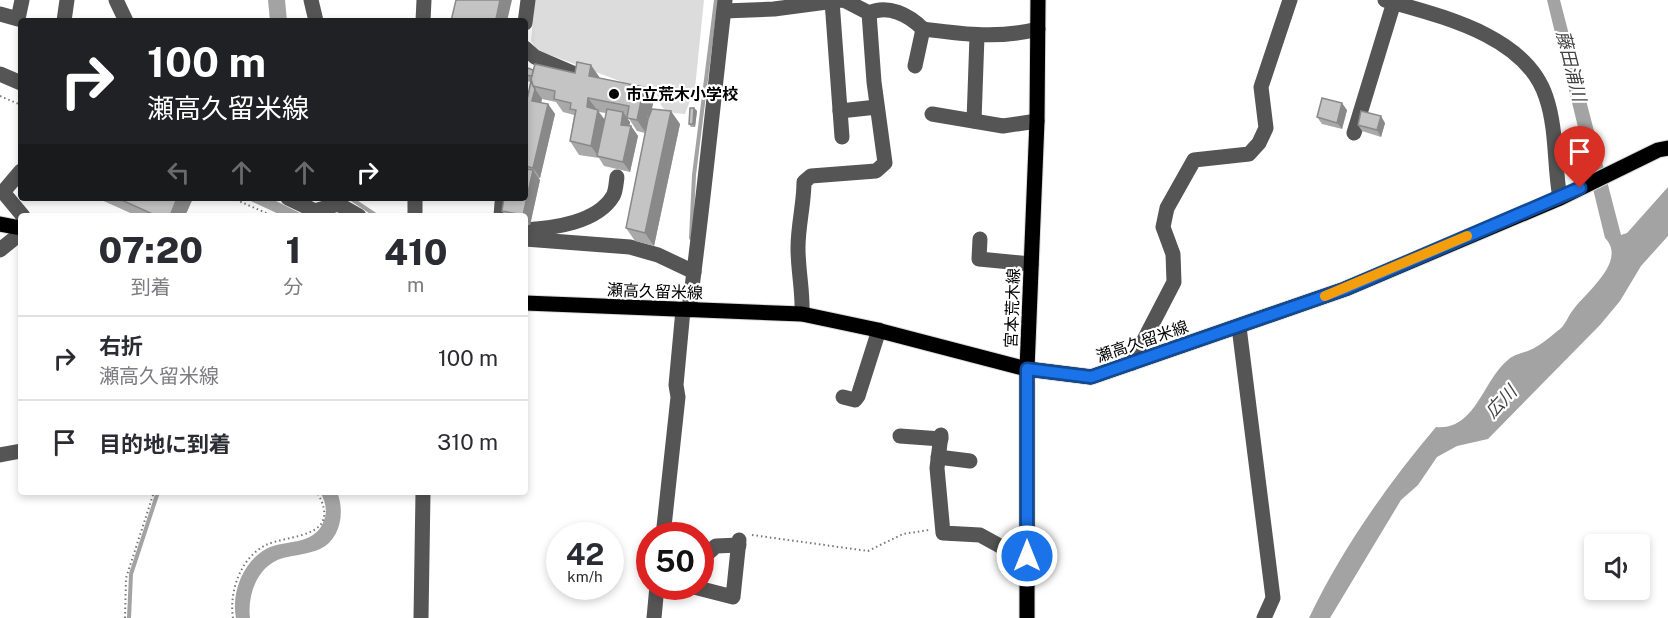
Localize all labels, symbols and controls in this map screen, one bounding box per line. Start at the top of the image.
water label: 藤田浦川 [1553,28,1591,105]
text: 100 m [147,37,266,86]
icon: right [48,42,126,120]
place label: 市立荒木小学校 [626,85,738,104]
marker: 市立荒木小学校 [607,87,621,101]
text: 瀬高久留米線 [147,92,309,124]
pin [1554,126,1605,188]
icon: arrive [1563,135,1596,168]
icon: left [162,156,195,189]
icon: ahead [225,156,258,189]
icon: ahead [288,156,321,189]
icon: right [351,156,384,189]
text: 07:20 [98,229,203,271]
text: 1 [286,229,301,271]
text: 410 [384,231,448,273]
street label: 宮本荒木線 [1002,268,1023,348]
text: m [407,273,424,297]
text: 到着 [131,275,171,299]
text: 分 [283,275,303,299]
street label: 瀬高久留米線 [607,280,703,303]
street label: 瀬高久留米線 [1094,317,1191,366]
text: 右折 [99,333,143,359]
icon: right [48,342,81,375]
text: 100 m [438,345,498,371]
text: 瀬高久留米線 [99,364,219,388]
water label: 広川 [1481,380,1522,422]
icon: arrive [48,426,81,459]
text: 310 m [437,429,498,455]
text: 目的地に到着 [99,431,231,457]
speed limit sign: 50 [636,522,714,600]
position arrow [995,524,1059,588]
map controls [1584,534,1650,600]
button: sound [1584,534,1650,600]
text: 42 [566,536,604,572]
text: km/h [567,568,603,585]

